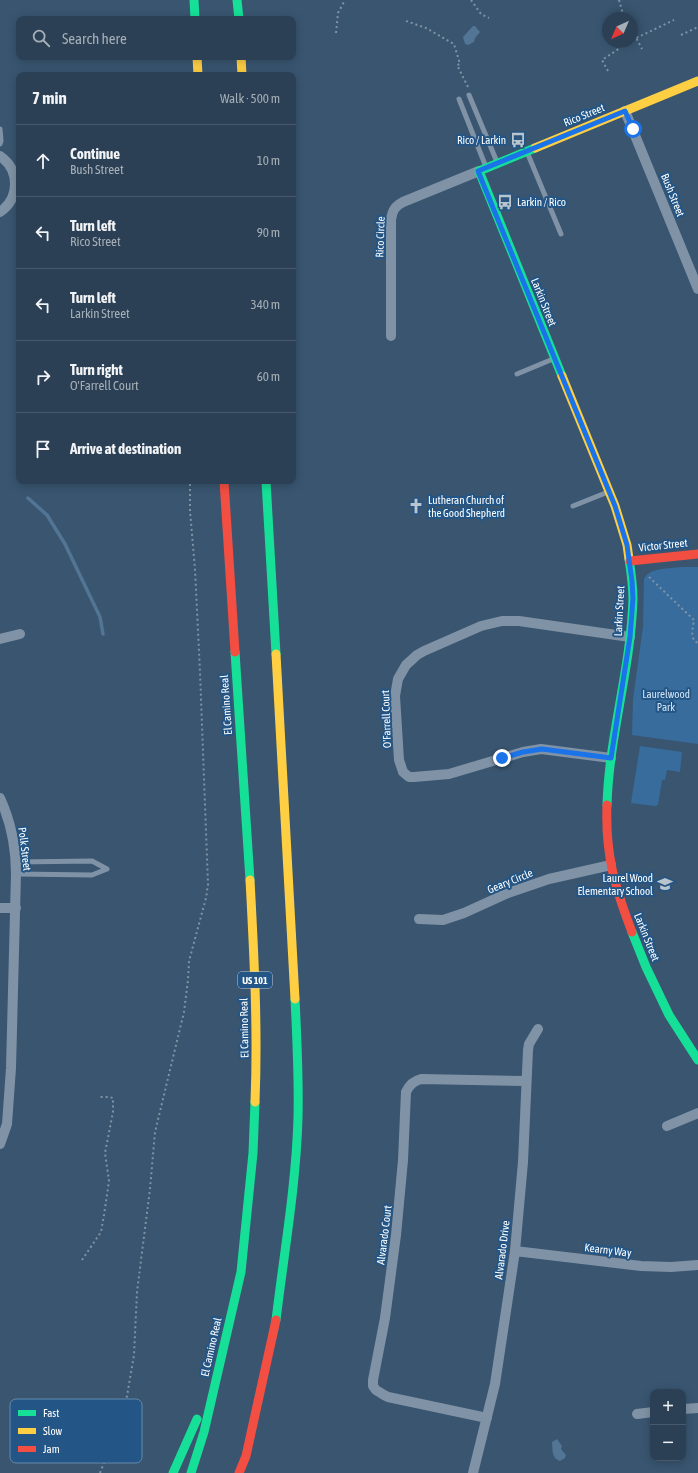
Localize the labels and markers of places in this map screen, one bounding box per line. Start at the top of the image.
bus stop icon: Rico / Larkin [509,131,527,149]
place label: Rico / Larkin [457,134,506,146]
bus stop icon: Larkin / Rico [496,193,514,211]
place label: Larkin / Rico [517,196,566,208]
place label: Lutheran Church of the Good Shepherd [428,494,505,519]
church icon: Lutheran Church of the Good Shepherd [407,497,425,515]
place label: Laurel Wood Elementary School [577,872,653,897]
school or university icon: Laurel Wood Elementary School [656,875,674,893]

